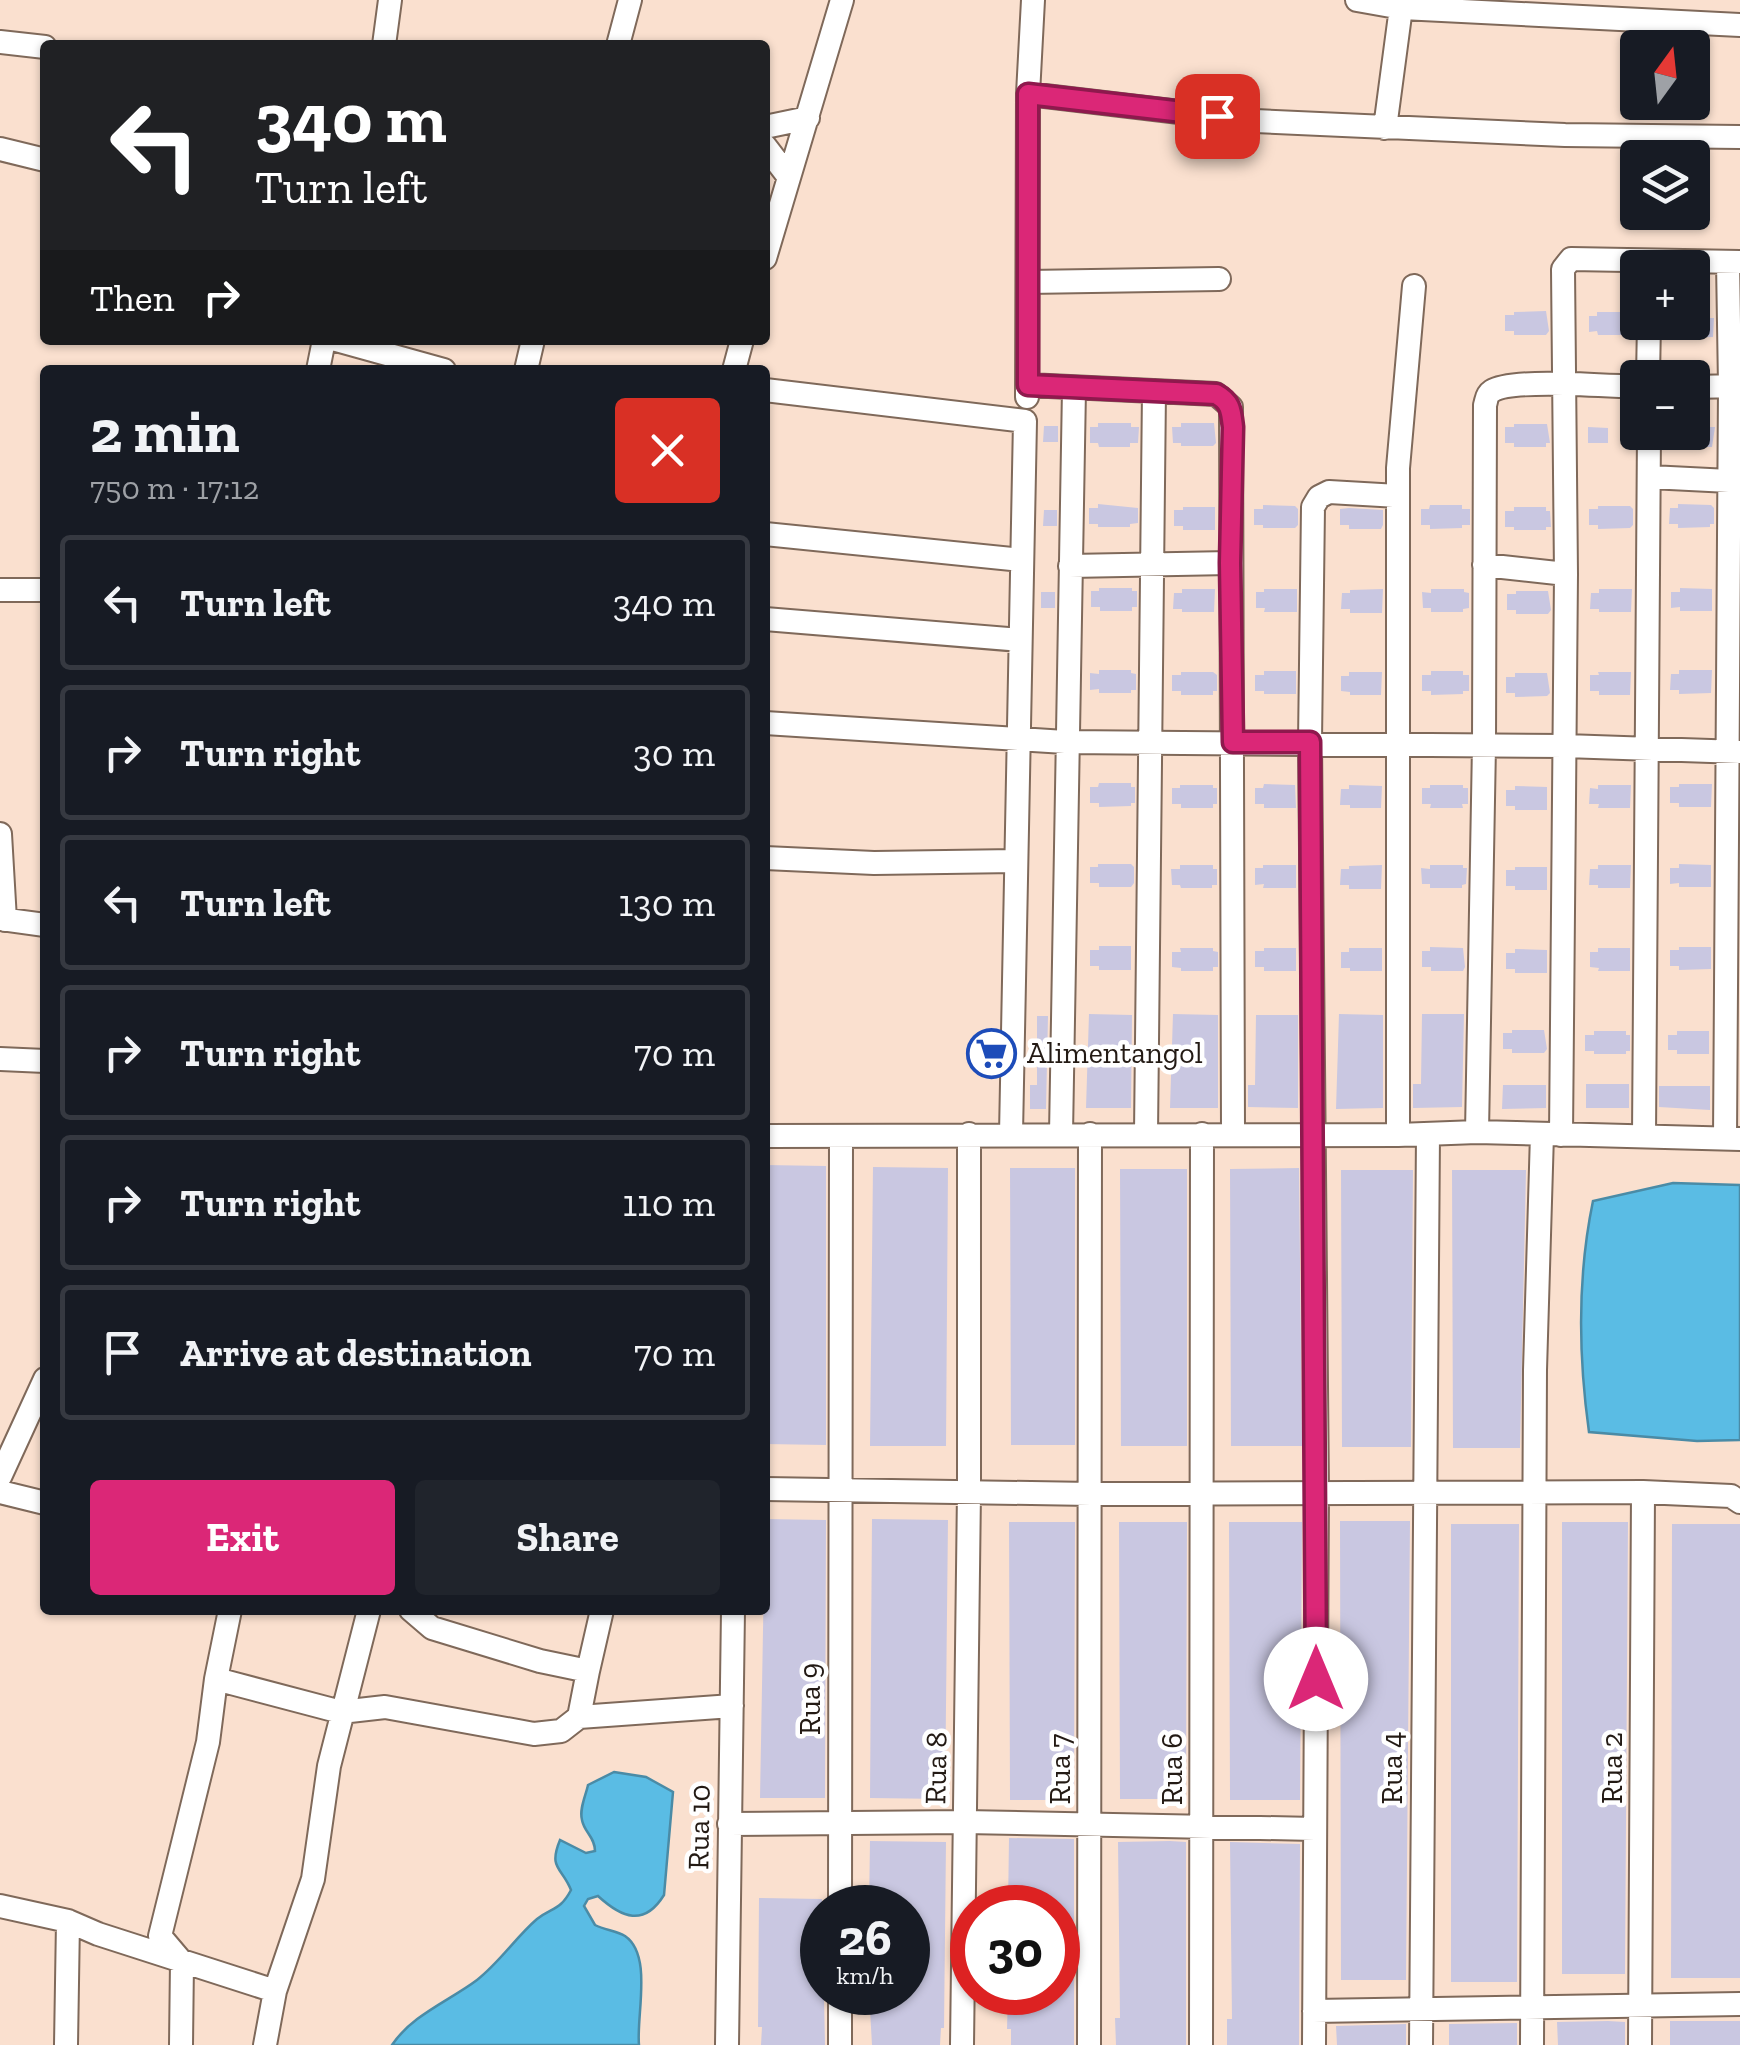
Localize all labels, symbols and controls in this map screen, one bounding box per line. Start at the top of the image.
north arrow [1620,30,1710,120]
map controls [1620,30,1710,450]
pin [1175,74,1260,159]
text: 340 m [255,76,447,160]
icon: left [90,80,220,210]
icon: arrive [1190,89,1245,144]
button: layers [1620,140,1710,230]
text: Turn left [255,161,427,215]
button: + [1620,250,1710,340]
icon: right [194,270,249,325]
text: Then [90,275,174,321]
button: − [1620,360,1710,450]
text: 2 min [90,395,240,467]
button: close [615,398,720,503]
text: 750 m · 17:12 [90,469,259,507]
icon: left [95,575,150,630]
text: Turn left [180,580,331,626]
text: 340 m [613,580,715,626]
icon: right [95,725,150,780]
text: Turn right [180,730,360,776]
text: 30 m [633,730,715,776]
icon: left [95,875,150,930]
text: Turn left [180,880,331,926]
text: 130 m [618,880,715,926]
icon: right [95,1025,150,1080]
supermarket icon: Alimentangol [966,1027,1018,1079]
text: Turn right [180,1030,360,1076]
text: 70 m [634,1030,715,1076]
place label: Alimentangol [1027,1035,1203,1071]
icon: right [95,1175,150,1230]
text: Turn right [180,1180,360,1226]
text: 110 m [622,1180,715,1226]
icon: arrive [95,1325,150,1380]
text: Arrive at destination [180,1330,531,1376]
text: 70 m [634,1330,715,1376]
button: Exit [90,1480,395,1595]
button: Share [415,1480,720,1595]
position arrow [1264,1627,1368,1731]
street label: Rua 9 [792,1663,828,1735]
street label: Rua 8 [917,1731,955,1805]
street label: Rua 4 [1374,1732,1410,1804]
street label: Rua 2 [1594,1732,1630,1804]
street label: Rua 6 [1154,1733,1190,1805]
street label: Rua 7 [1042,1734,1078,1804]
street label: Rua 10 [680,1784,718,1870]
speed limit sign: 30 [950,1885,1080,2015]
text: 26 [838,1908,892,1968]
text: km/h [836,1960,894,1990]

